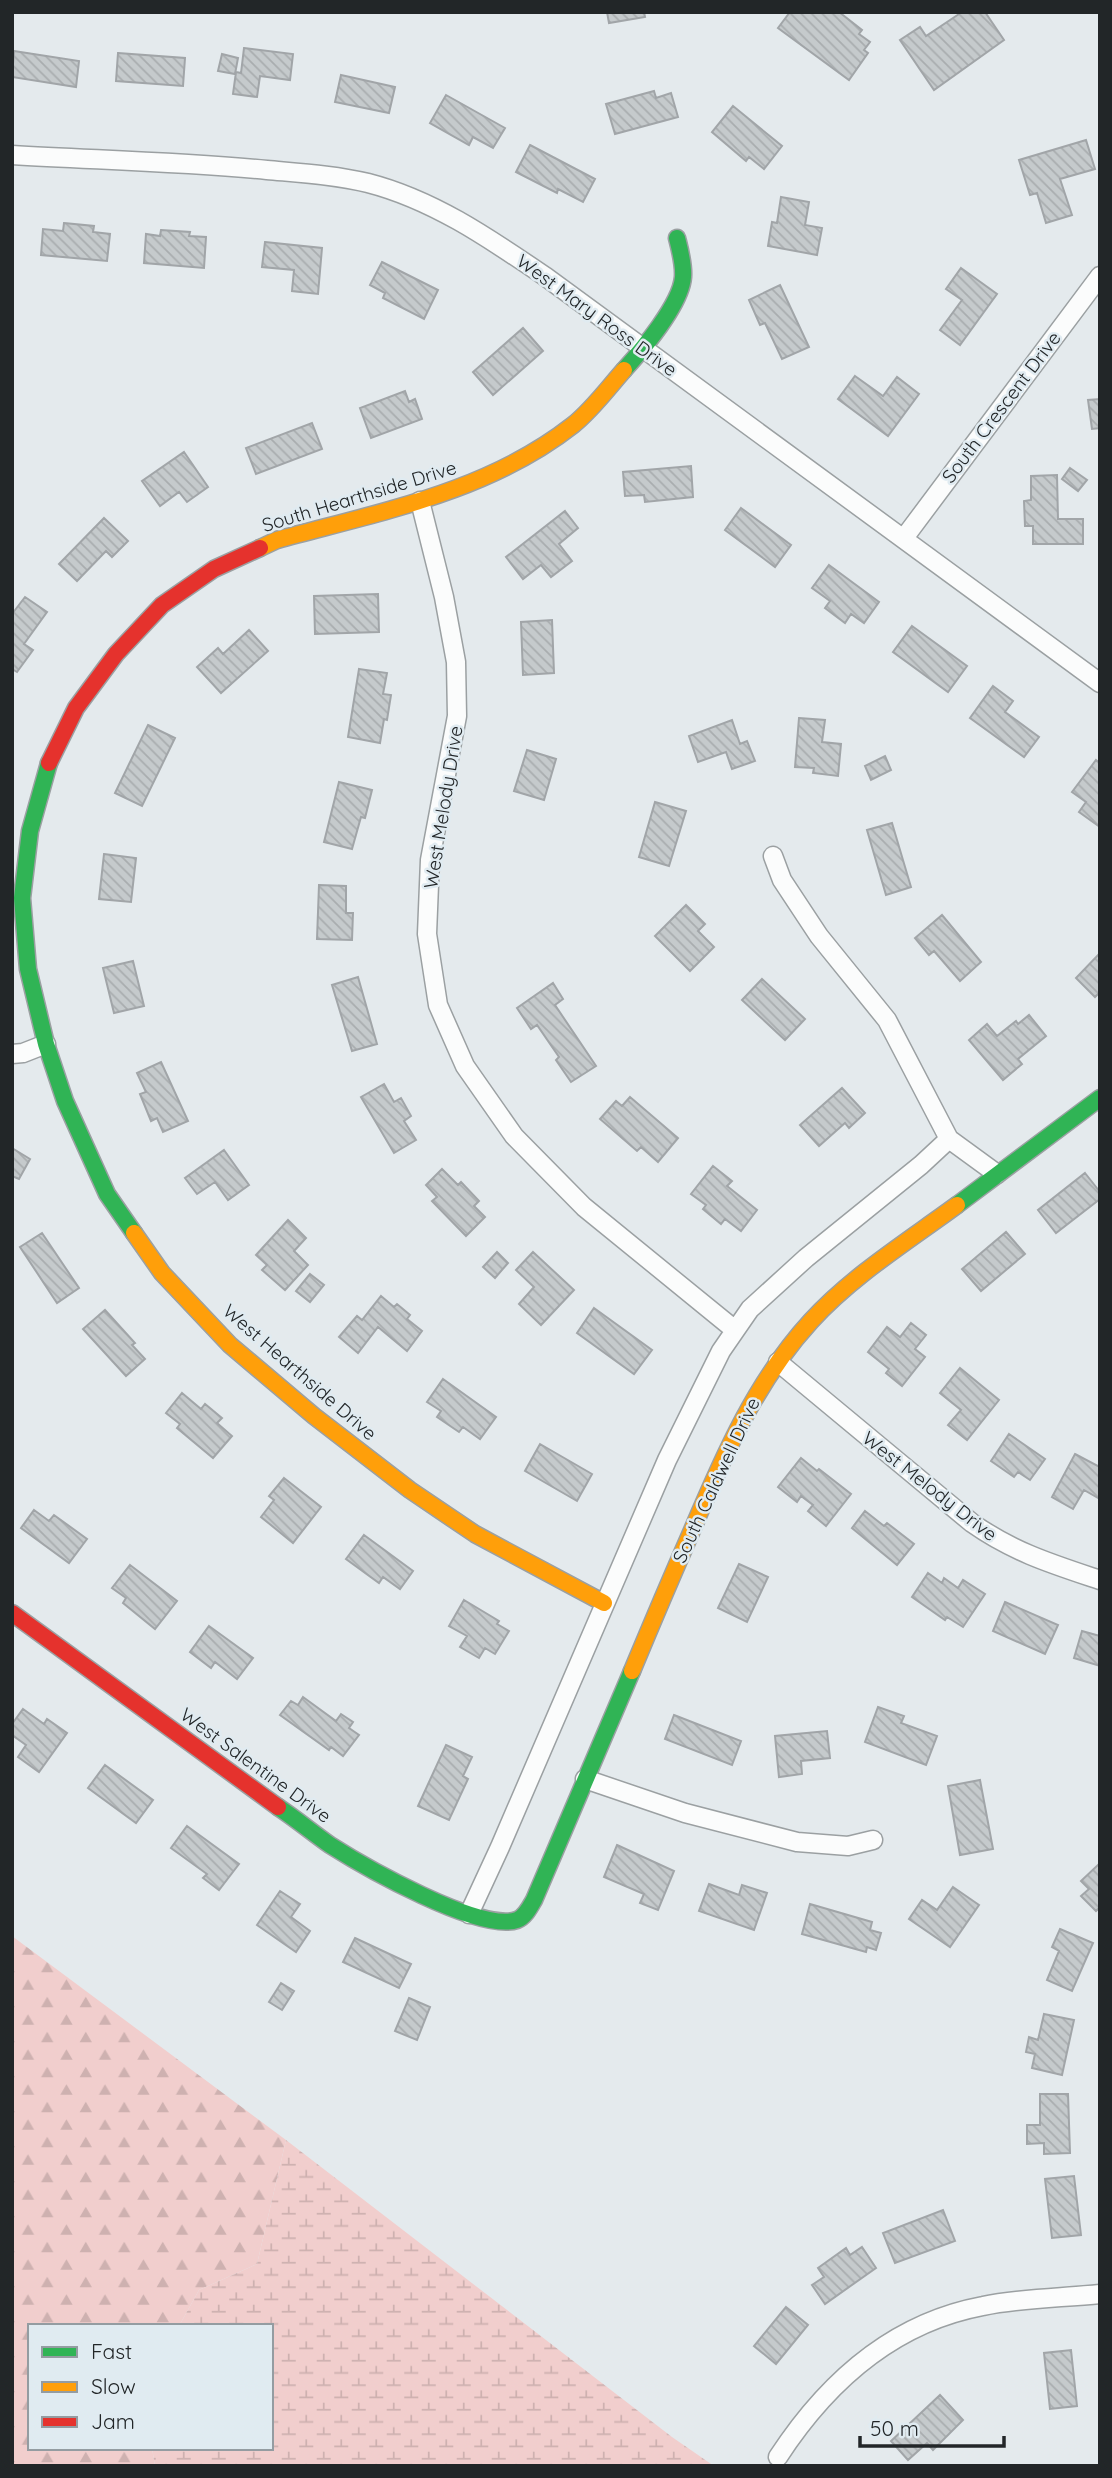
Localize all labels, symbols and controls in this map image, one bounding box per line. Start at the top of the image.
street label: West Mary Ross Drive [512,249,682,381]
street label: South Crescent Drive [936,327,1066,487]
street label: South Hearthside Drive [259,455,459,537]
street label: West Melody Drive [418,724,468,890]
street label: West Hearthside Drive [218,1299,382,1445]
street label: South Caldwell Drive [667,1394,765,1566]
street label: West Melody Drive [858,1426,1002,1546]
street label: West Salentine Drive [176,1702,336,1828]
legend [28,2324,273,2450]
text: Fast [91,2338,132,2364]
text: Slow [91,2373,136,2399]
scale bar [860,2404,1004,2448]
text: Jam [91,2408,135,2434]
text: 50 m [870,2415,919,2441]

